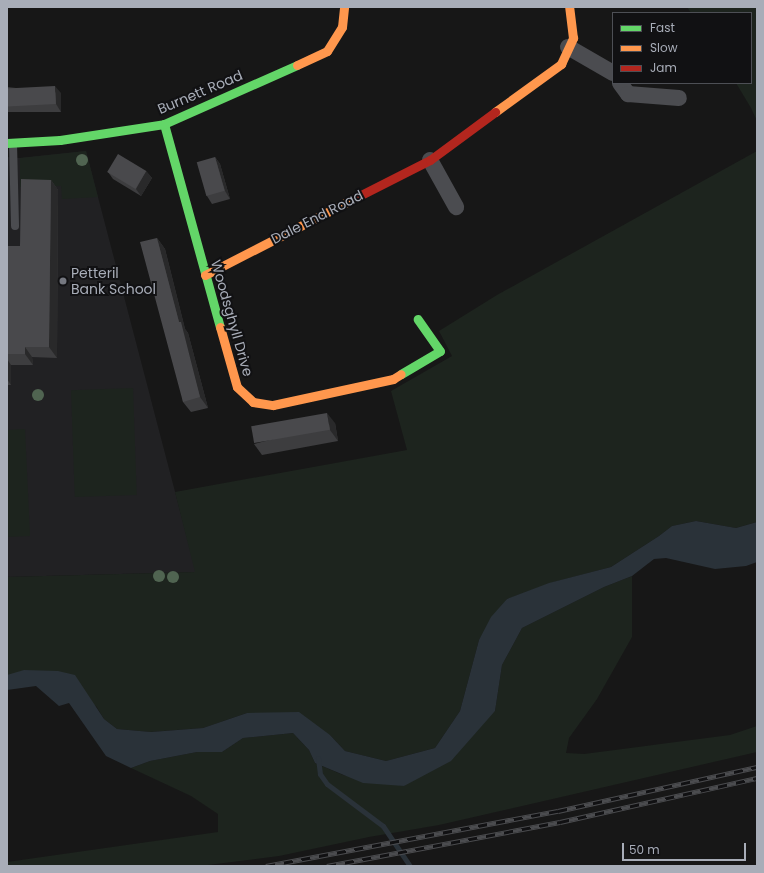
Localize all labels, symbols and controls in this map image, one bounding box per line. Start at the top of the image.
legend [612,12,752,84]
text: Fast [650,19,675,36]
text: Slow [650,39,678,56]
text: Jam [650,59,677,76]
street label: Burnett Road [155,67,245,117]
street label: Dale End Road [268,187,366,247]
street label: Woodsghyll Drive [207,258,257,378]
place label: Petteril Bank School [71,265,156,298]
marker: Petteril Bank School [58,276,68,286]
scale bar [624,835,748,861]
text: 50 m [629,841,660,858]

